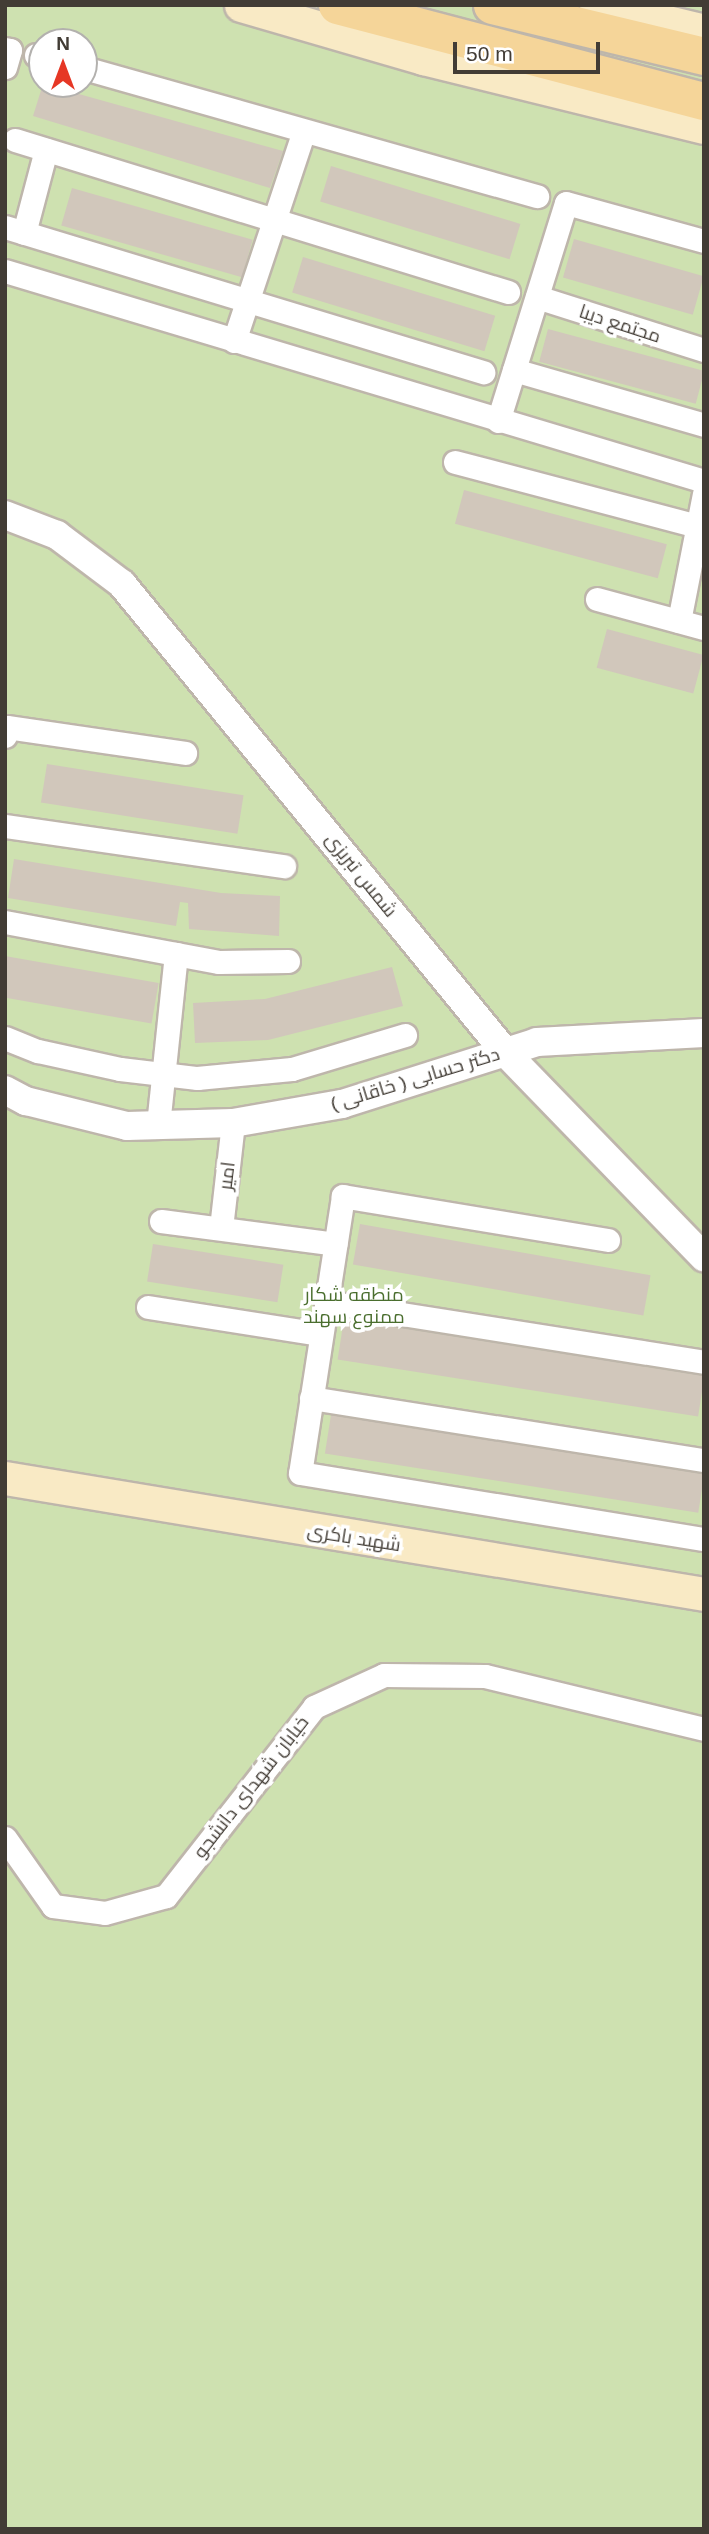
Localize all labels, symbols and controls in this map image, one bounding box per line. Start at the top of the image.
north arrow [28,28,98,98]
scale bar [457,28,604,72]
text: N [56,33,70,54]
text: 50 m [466,42,513,65]
street label: مجتمع دیبا [576,300,664,348]
street label: شمس تبریزی [320,828,402,922]
street label: دکتر حسابی ( خاقانی ) [328,1042,502,1116]
street label: امیر [214,1160,240,1192]
park label: منطقه شکار ممنوع سهند [303,1284,405,1328]
street label: شهید باکری [306,1519,402,1557]
street label: خیابان شهدای دانشجو [188,1711,314,1863]

